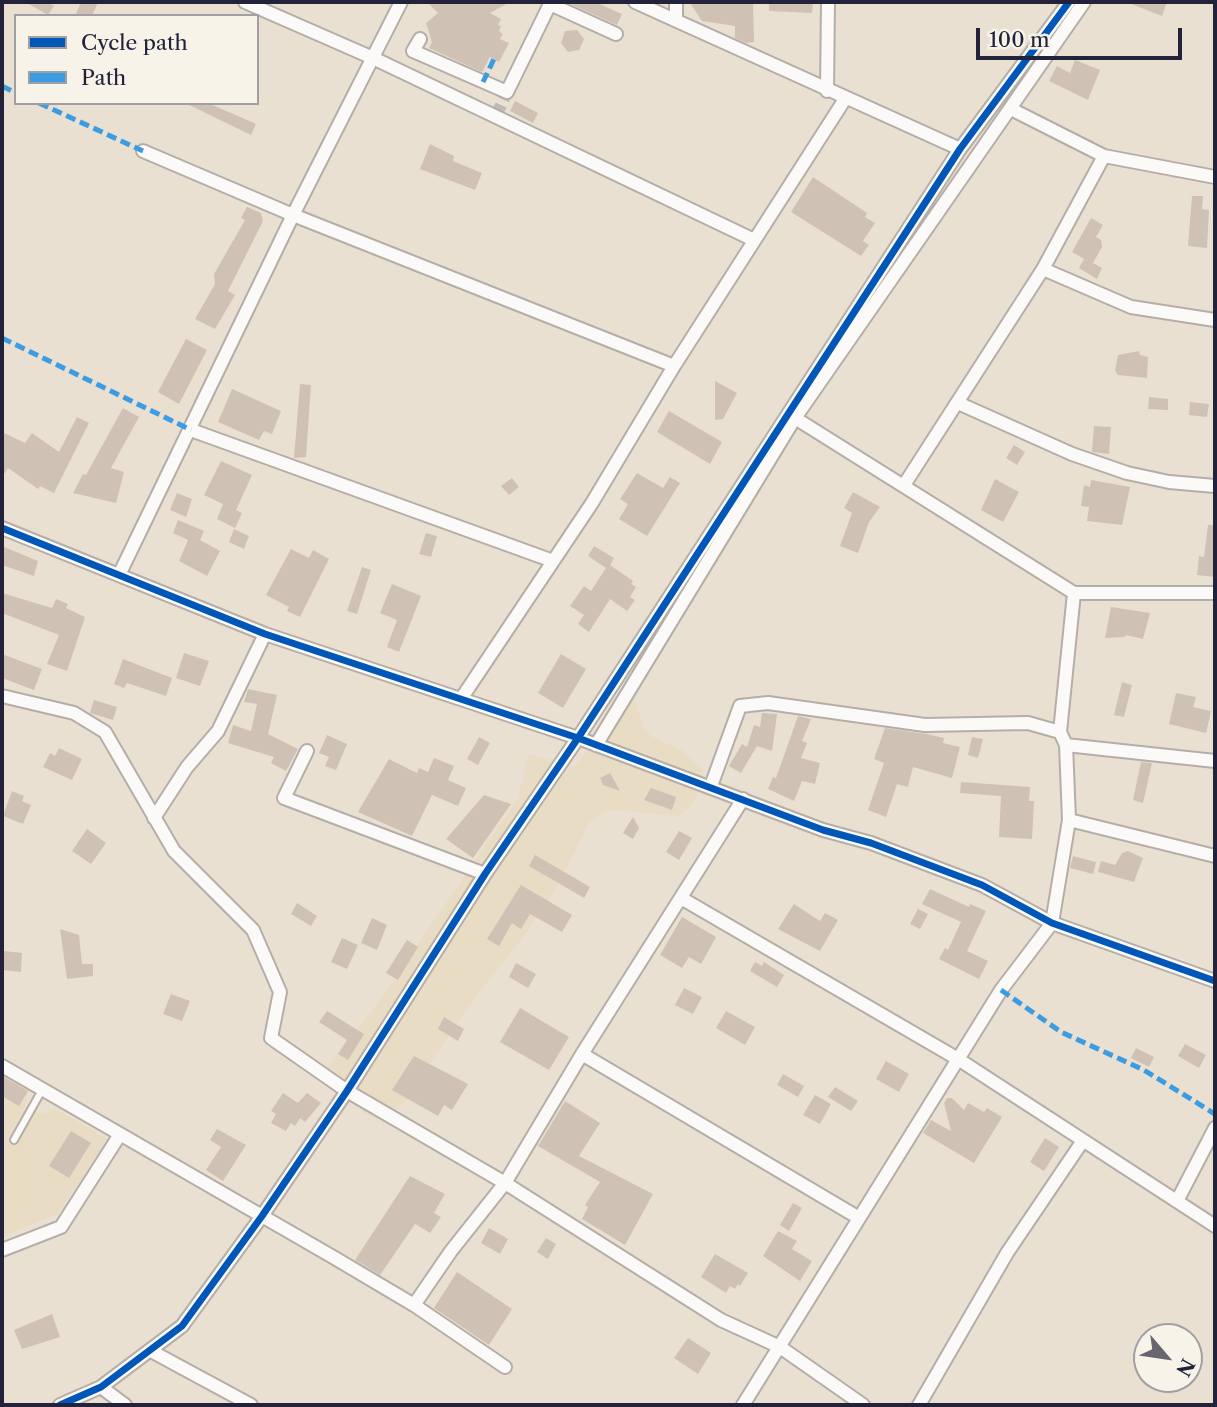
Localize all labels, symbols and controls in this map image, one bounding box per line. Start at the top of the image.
legend [14,14,259,105]
scale bar [979,14,1186,58]
text: 100 m [989,27,1050,52]
text: Cycle path [81,30,188,55]
text: Path [81,65,126,90]
north arrow [1133,1323,1203,1393]
text: N [1171,1355,1199,1380]

